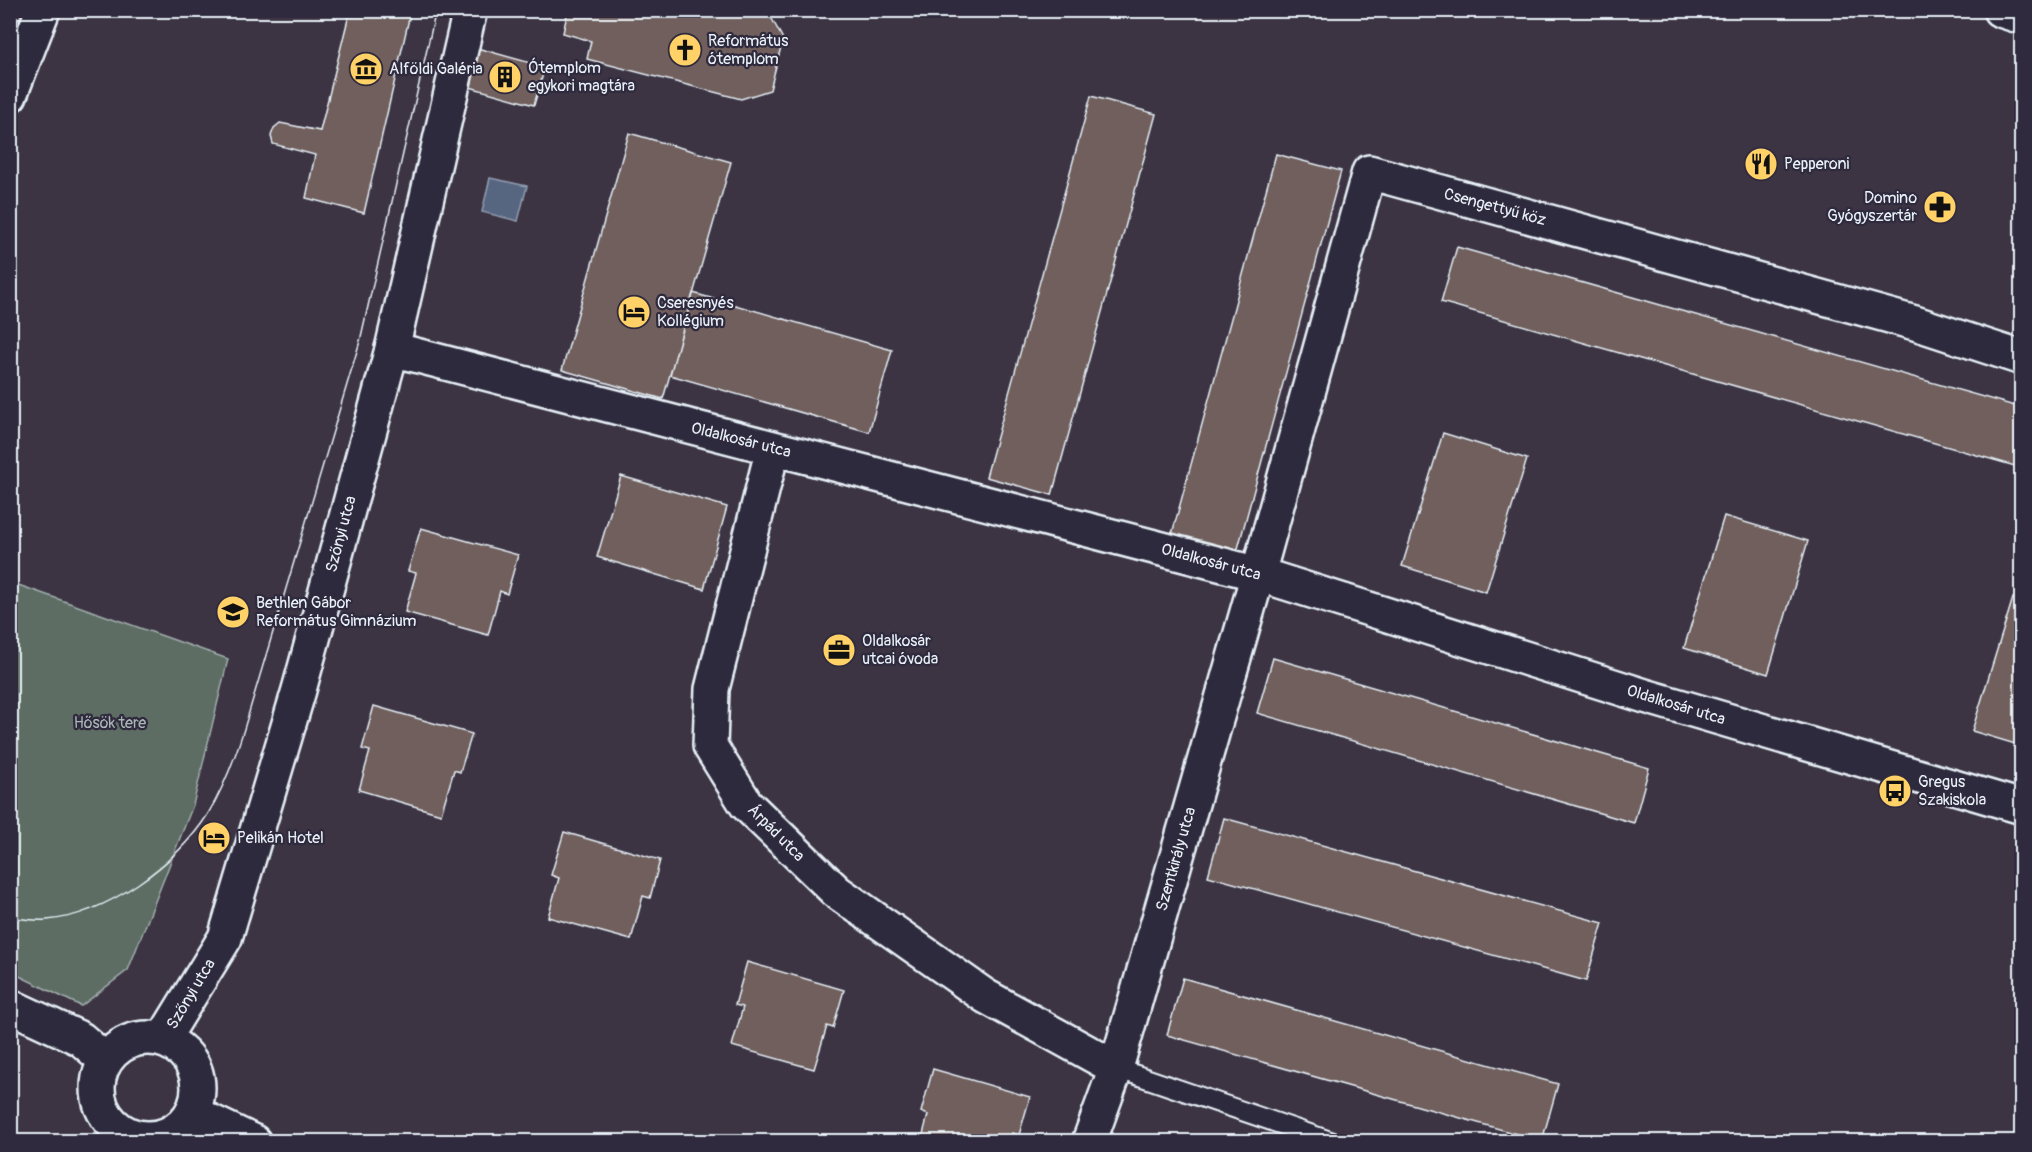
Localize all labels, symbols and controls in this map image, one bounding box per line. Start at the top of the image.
place label: Református ótemplom [708,31,788,69]
church icon: Református ótemplom [667,32,703,68]
museum icon: Alföldi Galéria [348,51,384,87]
place label: Ótemplom egykori magtára [528,57,635,96]
place label: Alföldi Galéria [389,59,483,79]
building icon: Ótemplom egykori magtára [487,59,523,95]
restaurant icon: Pepperoni [1743,146,1779,182]
place label: Pepperoni [1784,154,1850,174]
street label: Csengettyű köz [1442,184,1548,230]
place label: Domino Gyógyszertár [1827,188,1917,226]
pharmacy icon: Domino Gyógyszertár [1922,189,1958,225]
place label: Cseresnyés Kollégium [657,293,734,331]
hotel icon: Cseresnyés Kollégium [616,294,652,330]
street label: Oldalkosár utca [689,418,793,462]
street label: Szőnyi utca [321,494,361,574]
street label: Oldalkosár utca [1159,539,1263,585]
place label: Bethlen Gábor Református Gimnázium [256,593,417,631]
school or university icon: Bethlen Gábor Református Gimnázium [215,594,251,630]
place label: Oldalkosár utcai óvoda [862,631,938,669]
office icon: Oldalkosár utcai óvoda [821,632,857,668]
street label: Oldalkosár utca [1624,680,1728,730]
park label: Hősök tere [74,713,146,733]
place label: Gregus Szakiskola [1918,772,1986,810]
bus stop icon: Gregus Szakiskola [1877,773,1913,809]
street label: Árpád utca [743,800,809,866]
street label: Szentkirály utca [1152,805,1200,913]
hotel icon: Pelikán Hotel [196,820,232,856]
place label: Pelikán Hotel [237,828,324,848]
street label: Szőnyi utca [162,955,220,1033]

